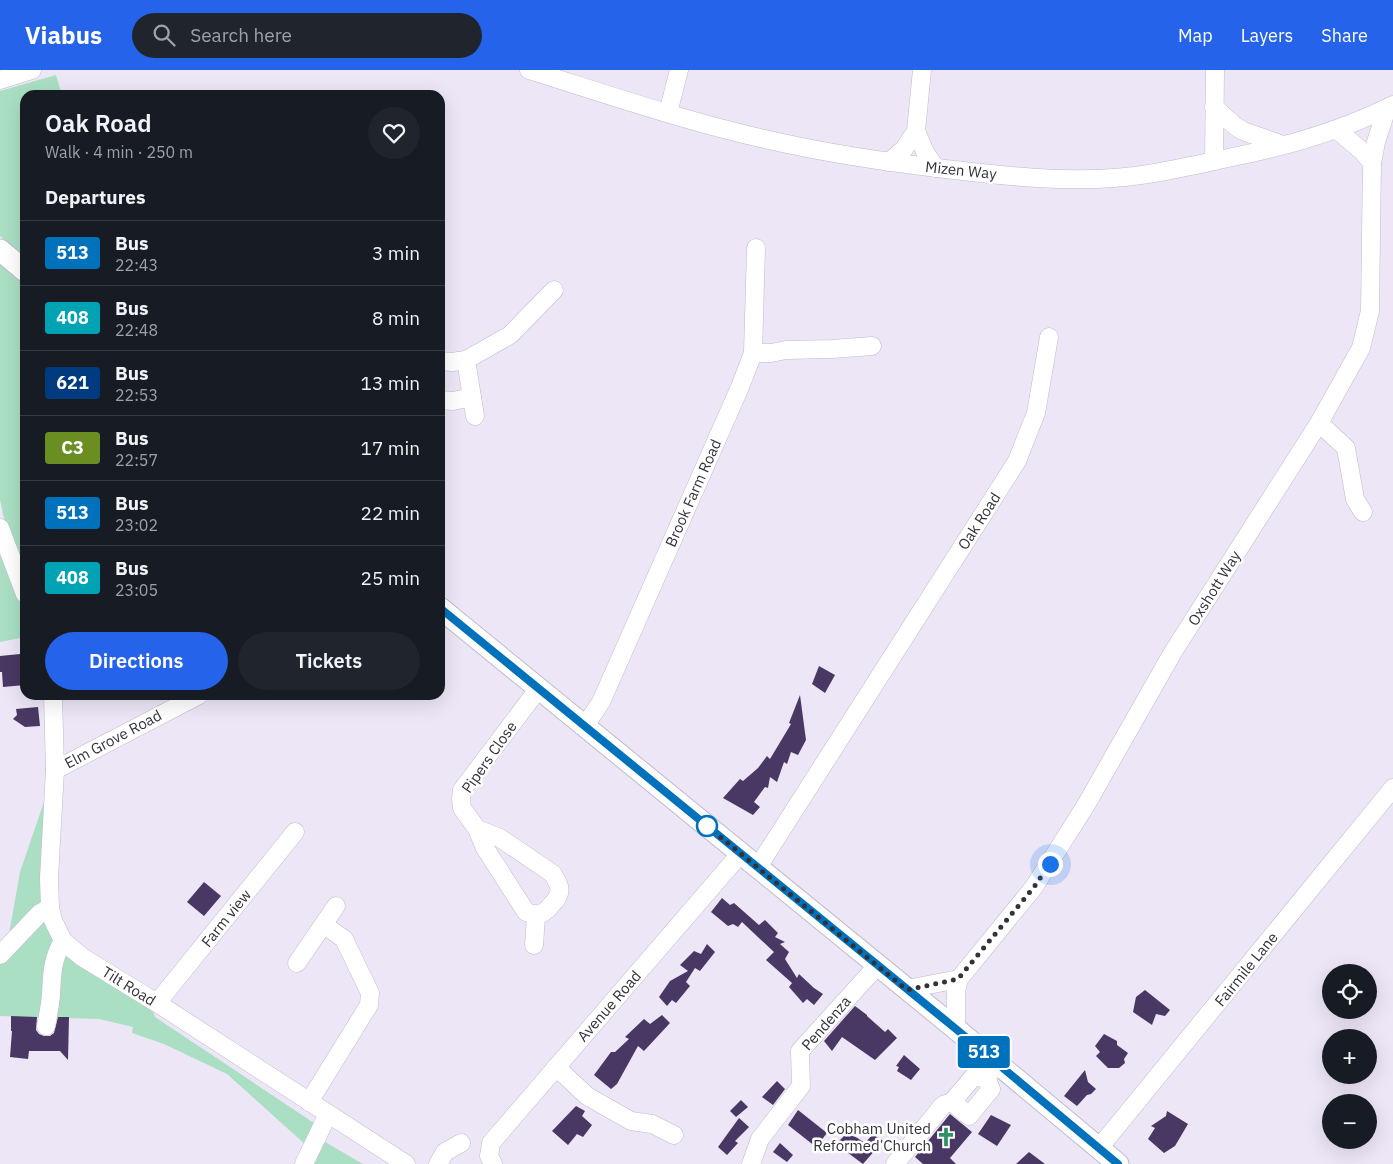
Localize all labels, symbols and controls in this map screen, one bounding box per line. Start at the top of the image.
search box [132,13,482,58]
text: Viabus [25,19,102,51]
icon: search [150,21,178,49]
text: Search here [190,23,292,47]
text: Map [1178,24,1213,47]
text: Layers [1241,24,1293,47]
text: Share [1321,24,1368,47]
text: Oak Road [45,107,152,139]
button: heart [368,107,420,159]
text: Walk · 4 min · 250 m [45,142,193,162]
street label: Mizen Way [924,157,998,183]
text: Departures [45,185,145,209]
text: Bus [115,231,149,255]
text: 513 [56,241,89,264]
text: 3 min [372,241,420,265]
text: 22:43 [115,255,158,275]
text: Bus [115,296,149,320]
text: 408 [56,306,89,329]
text: 8 min [372,306,420,330]
text: 22:48 [115,320,158,340]
text: Bus [115,361,149,385]
text: 621 [56,371,89,394]
text: 13 min [361,371,420,395]
text: 22:53 [115,385,158,405]
text: Bus [115,426,149,450]
text: C3 [61,436,84,459]
text: 17 min [361,436,420,460]
street label: Brook Farm Road [661,436,725,550]
text: 22:57 [115,450,158,470]
street label: Oak Road [953,489,1005,553]
text: Bus [115,491,149,515]
text: 513 [56,501,89,524]
text: 22 min [361,501,420,525]
text: 23:02 [115,515,158,535]
street label: Oxshott Way [1183,547,1245,629]
text: Bus [115,556,149,580]
text: 408 [56,566,89,589]
text: 25 min [361,566,420,590]
text: 23:05 [115,580,158,600]
button: Directions [45,632,228,690]
button: Tickets [238,632,420,690]
street label: Elm Grove Road [61,705,165,773]
street label: Pipers Close [457,717,521,797]
unlabelled marker [696,815,718,837]
your location [1038,852,1063,877]
street label: Farm view [197,885,255,951]
street label: Fairmile Lane [1210,928,1282,1010]
street label: Tilt Road [99,962,159,1010]
map controls [1322,964,1377,1149]
button: locate [1322,964,1377,1019]
street label: Avenue Road [573,967,645,1045]
street label: Pendenza [797,992,855,1054]
button: + [1322,1029,1377,1084]
line badge: 513 [955,1036,1013,1068]
text: 513 [968,1040,1000,1063]
button: − [1322,1094,1377,1149]
place label: Cobham United Reformed Church [813,1119,931,1155]
church icon: Cobham United Reformed Church [935,1126,957,1148]

